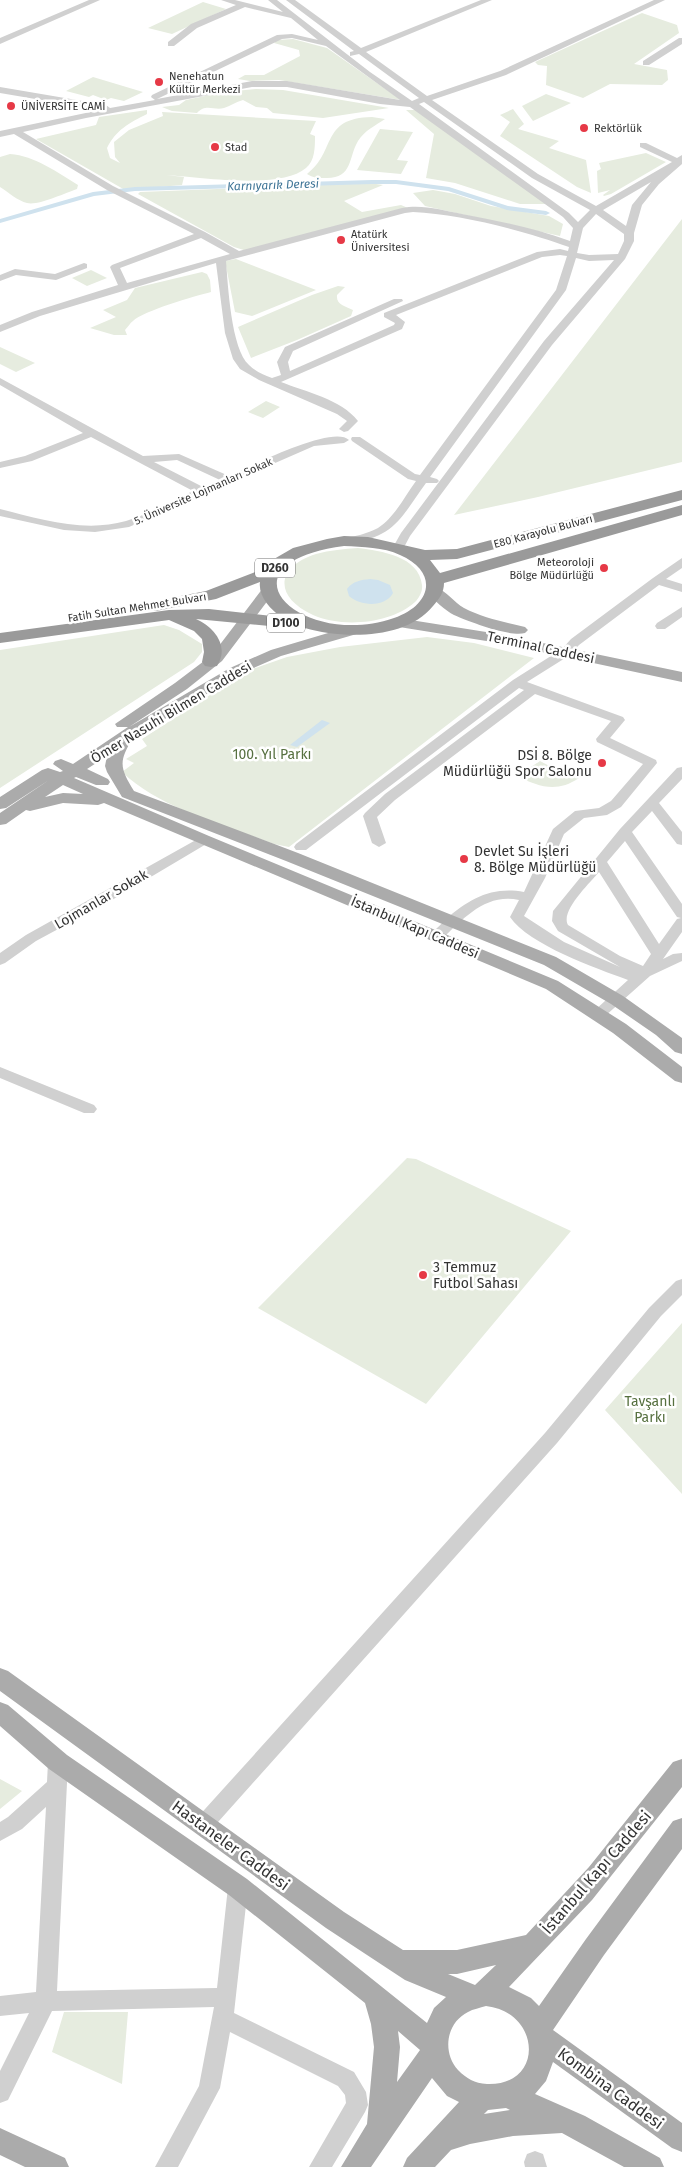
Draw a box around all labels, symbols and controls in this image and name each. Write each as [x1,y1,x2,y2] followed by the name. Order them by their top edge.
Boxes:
[169,70,241,96] place label: Nenehatun Kültür Merkezi
[153,76,165,88] marker: Nenehatun Kültür Merkezi
[21,99,106,113] place label: ÜNİVERSİTE CAMİ
[5,100,17,112] marker: ÜNİVERSİTE CAMİ
[578,122,590,134] marker: Rektörlük
[594,122,642,135] place label: Rektörlük
[209,141,221,153] marker: Stad
[225,141,247,154] place label: Stad
[227,176,320,194] water label: Karnıyarık Deresi
[351,228,410,254] place label: Atatürk Üniversitesi
[335,234,347,246] marker: Atatürk Üniversitesi
[132,454,275,528] street label: 5. Üniversite Lojmanları Sokak
[492,512,594,551] street label: E80 Karayolu Bulvarı
[509,556,594,582] place label: Meteoroloji Bölge Müdürlüğü
[255,558,295,578] road number: D260
[598,562,610,574] marker: Meteoroloji Bölge Müdürlüğü
[67,590,207,625] street label: Fatih Sultan Mehmet Bulvarı
[267,614,305,632] road number: D100
[486,628,596,667] street label: Terminal Caddesi
[87,657,255,767] street label: Ömer Nasuhi Bilmen Caddesi
[232,746,312,763] park label: 100. Yıl Parkı
[443,746,592,780] place label: DSİ 8. Bölge Müdürlüğü Spor Salonu
[596,757,608,769] marker: DSİ 8. Bölge Müdürlüğü Spor Salonu
[474,842,596,876] place label: Devlet Su İşleri 8. Bölge Müdürlüğü
[458,853,470,865] marker: Devlet Su İşleri 8. Bölge Müdürlüğü
[52,865,152,933] street label: Lojmanlar Sokak
[348,892,482,962] street label: İstanbul Kapı Caddesi
[433,1259,518,1292] place label: 3 Temmuz Futbol Sahası
[417,1269,429,1281] marker: 3 Temmuz Futbol Sahası
[624,1393,676,1426] park label: Tavşanlı Parkı
[168,1796,293,1894] street label: Hastaneler Caddesi
[537,1806,655,1938] street label: İstanbul Kapı Caddesi
[554,2044,667,2133] street label: Kombina Caddesi

